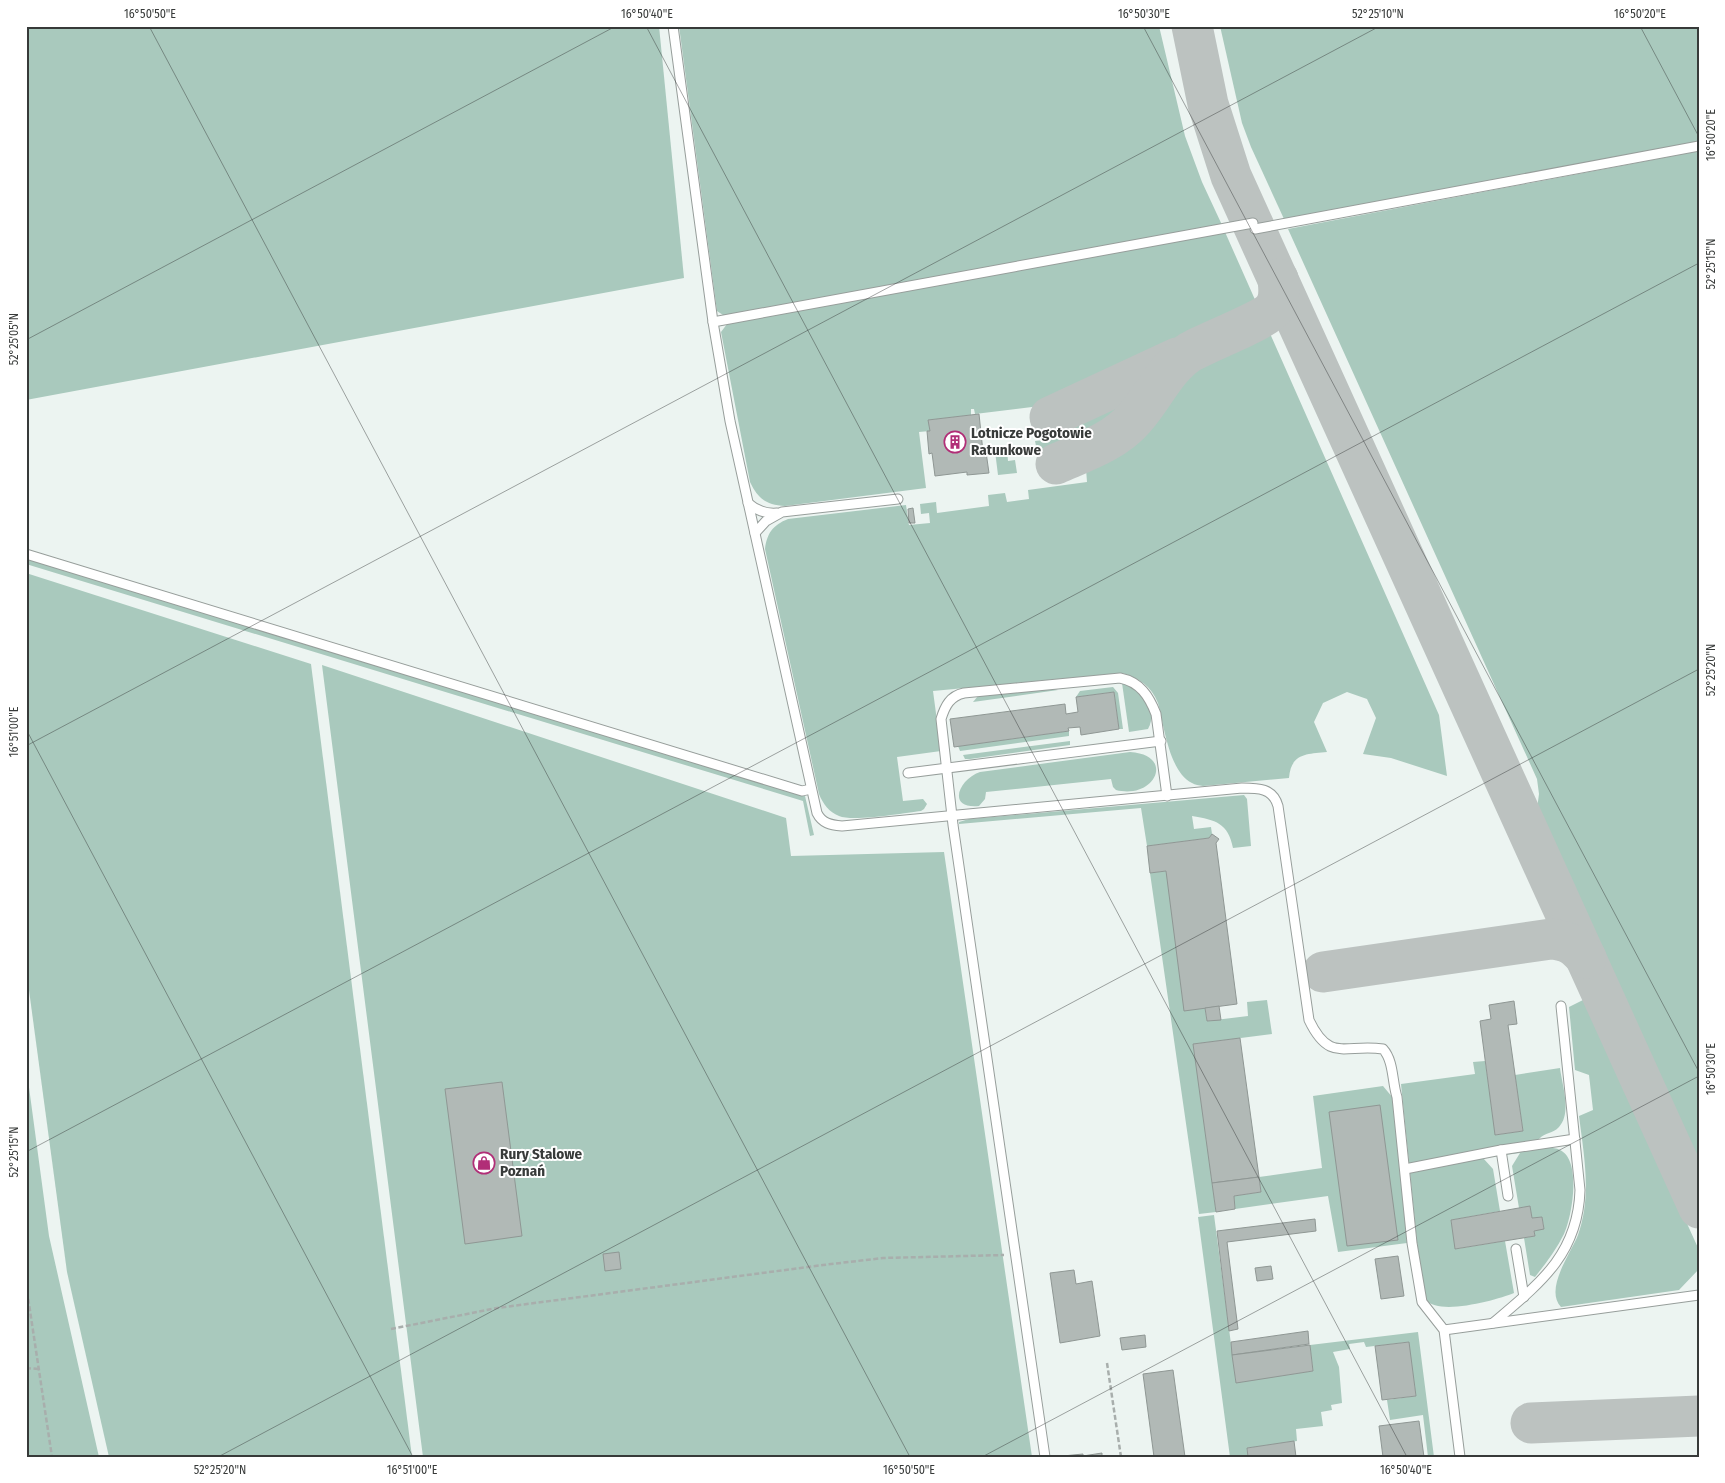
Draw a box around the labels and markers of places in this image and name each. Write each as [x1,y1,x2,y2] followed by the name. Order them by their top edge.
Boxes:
[971,424,1092,459] place label: Lotnicze Pogotowie Ratunkowe
[943,430,967,454] building icon: Lotnicze Pogotowie Ratunkowe
[500,1145,583,1180] place label: Rury Stalowe Poznań
[472,1151,496,1175] shop icon: Rury Stalowe Poznań

